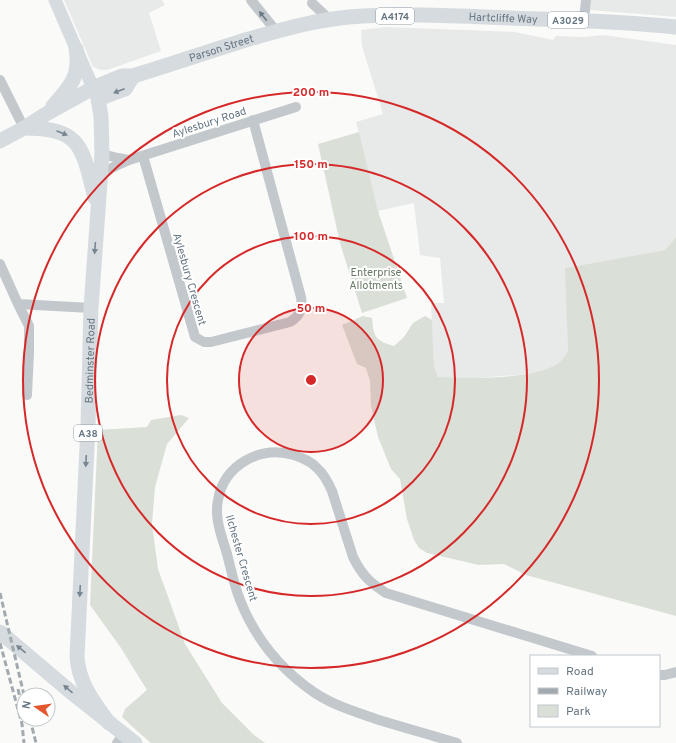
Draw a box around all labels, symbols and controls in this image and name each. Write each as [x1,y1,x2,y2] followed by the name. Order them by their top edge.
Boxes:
[376,8,414,24] road number: A4174
[259,10,268,21] one-way arrow
[468,10,538,27] street label: Hartcliffe Way
[548,12,588,28] road number: A3029
[187,32,255,66] street label: Parson Street
[293,85,329,101] text: 200 m
[112,89,124,95] one-way arrow
[170,104,248,142] street label: Aylesbury Road
[56,131,68,137] one-way arrow
[294,157,328,173] text: 150 m
[294,229,328,245] text: 100 m
[169,231,209,327] street label: Aylesbury Crescent
[92,242,99,254] one-way arrow
[349,266,403,293] park label: Enterprise Allotments
[297,301,325,317] text: 50 m
[83,318,99,404] street label: Bedminster Road
[304,373,318,387] centre of rings
[74,425,102,441] road number: A38
[83,455,90,467] one-way arrow
[222,513,260,603] street label: Ilchester Crescent
[77,585,83,598] one-way arrow
[15,644,26,653] one-way arrow
[530,655,660,727] legend
[566,664,594,680] text: Road
[566,684,607,700] text: Railway
[63,685,74,694] one-way arrow
[16,687,56,727] north arrow
[20,700,35,710] text: N
[566,704,591,720] text: Park

